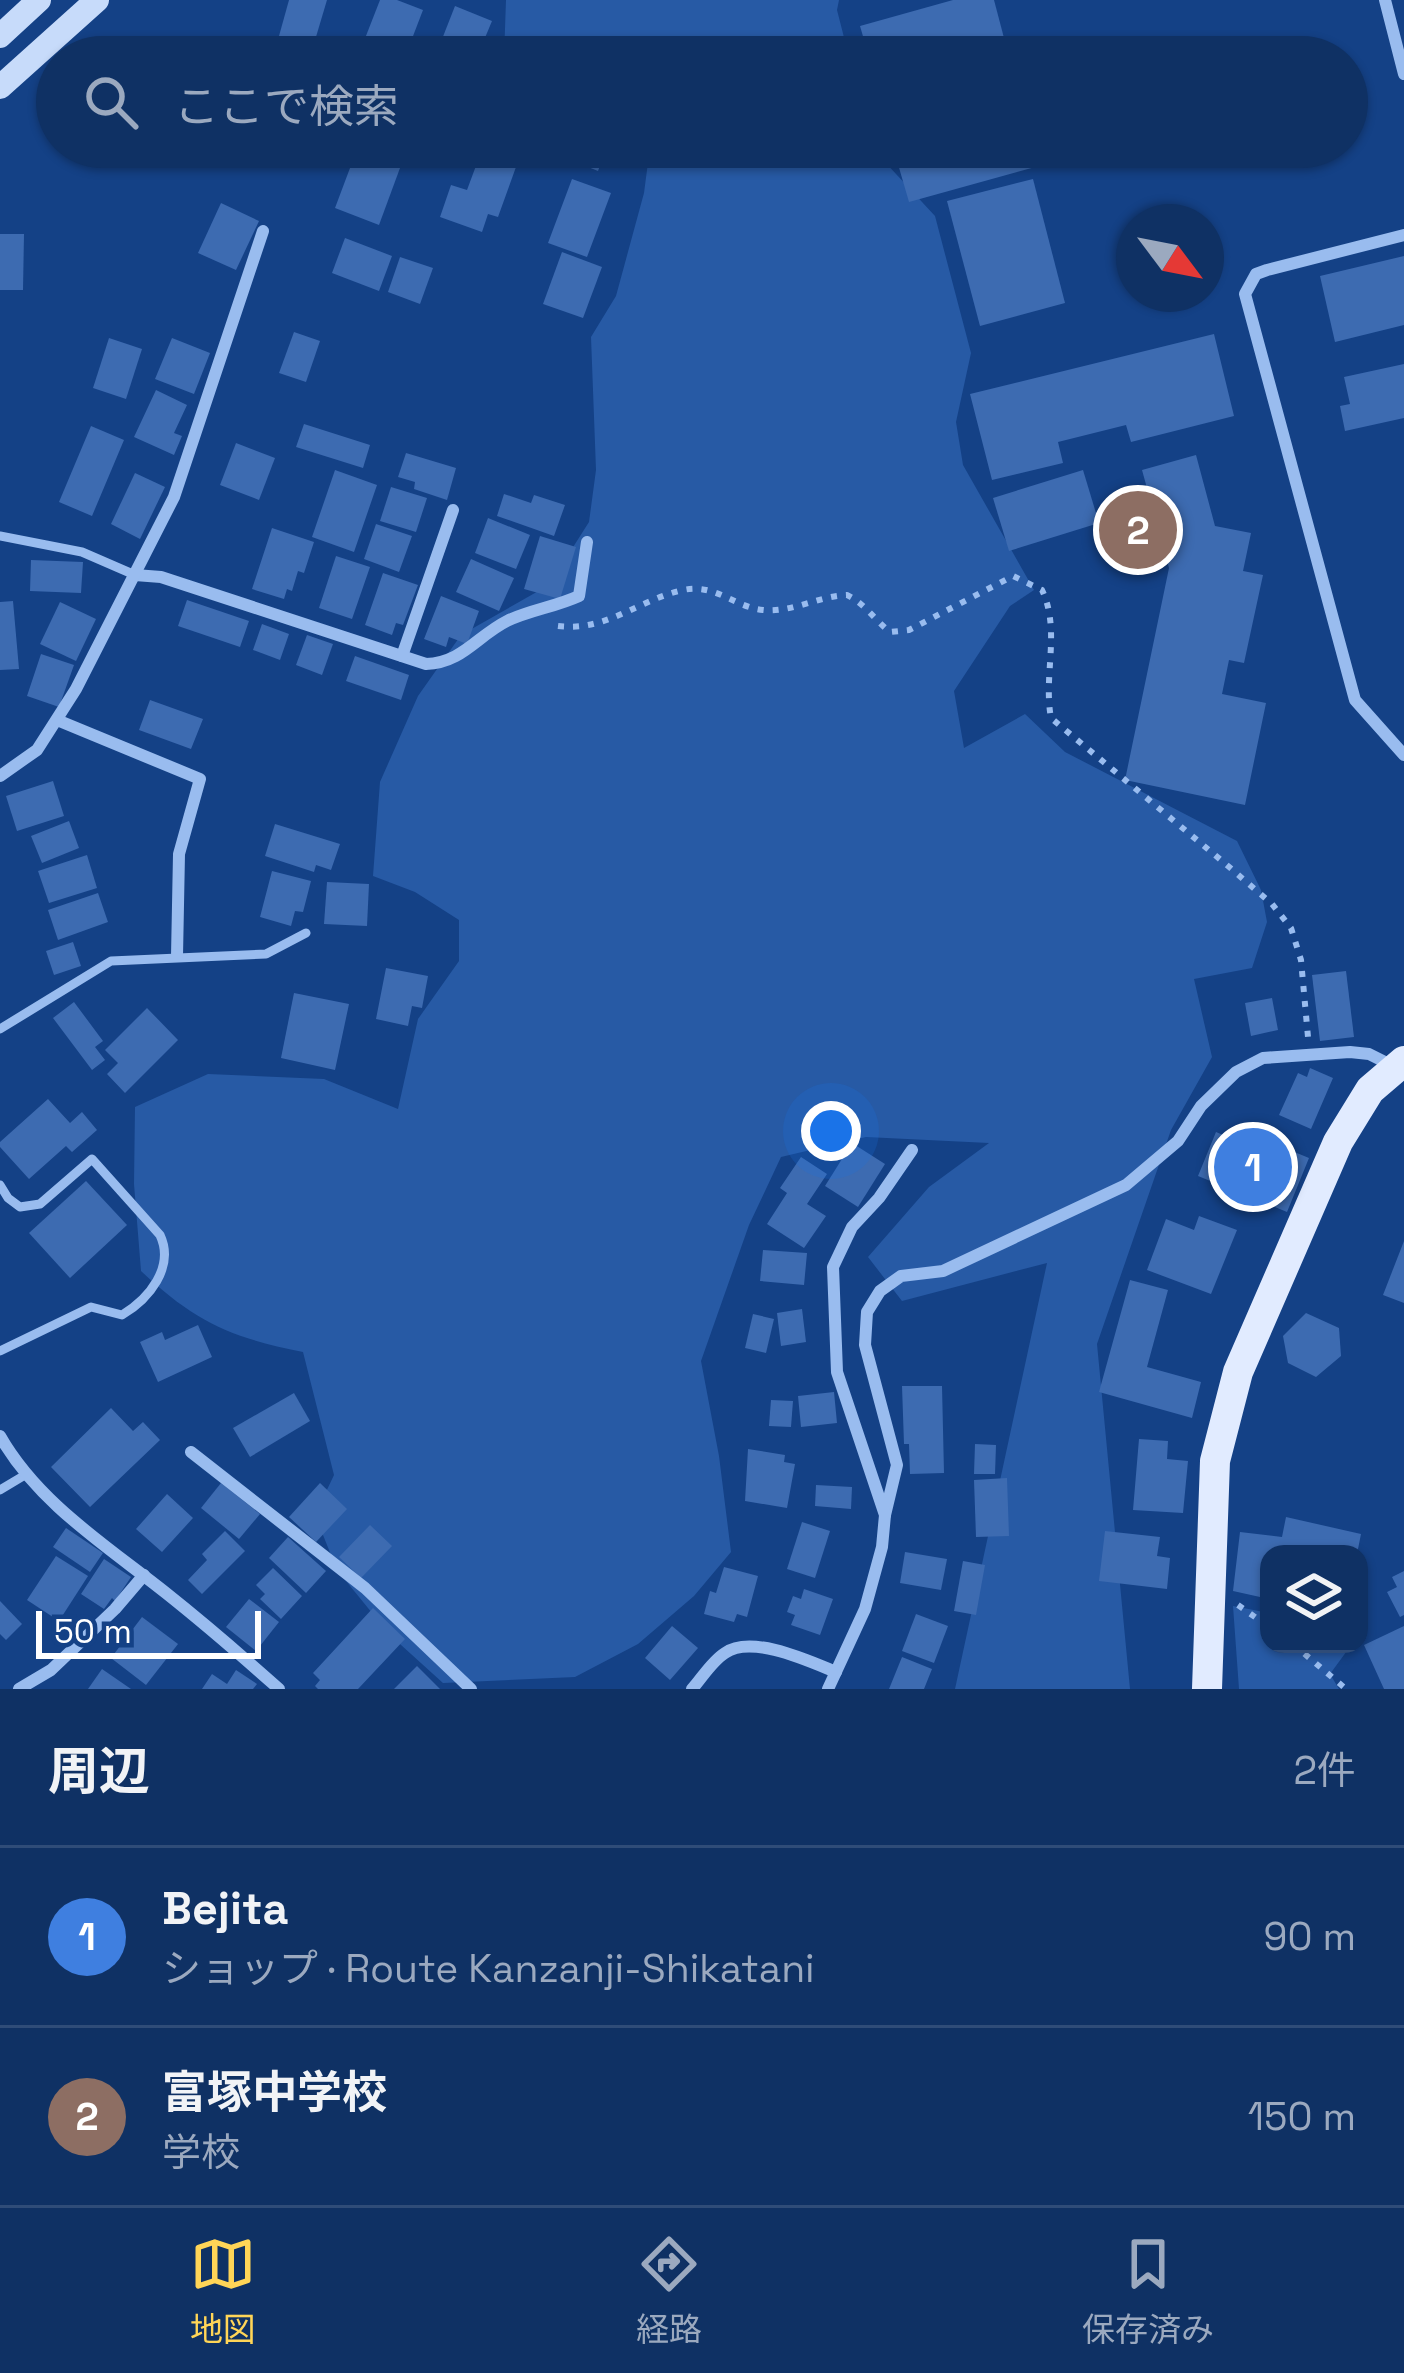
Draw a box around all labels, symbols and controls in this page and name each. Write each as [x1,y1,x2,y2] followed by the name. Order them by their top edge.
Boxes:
[36,36,1368,168] search box
[78,69,144,135] icon: search
[174,78,399,135] text: ここで検索
[1116,204,1224,312] north arrow
[1099,485,1177,575] pin: 2
[801,1101,861,1161] your location
[1214,1122,1292,1212] pin: 1
[1260,1545,1368,1653] map controls
[1260,1545,1368,1653] button: layers
[36,1605,261,1658] scale bar
[54,1611,132,1653] text: 50 m
[48,1739,150,1804] text: 周辺
[1293,1746,1356,1795] text: 2件
[162,1880,288,1937] text: Bejita
[78,1912,96,1961] text: 1
[1264,1912,1356,1961] text: 90 m
[162,1944,815,1993] text: ショップ · Route Kanzanji-Shikatani
[162,2064,387,2121] text: 富塚中学校
[75,2092,99,2141] text: 2
[1248,2092,1356,2141] text: 150 m
[162,2128,240,2177] text: 学校
[190,2231,256,2351] tab: 地図
[636,2231,702,2351] tab: 経路
[1082,2231,1214,2351] tab: 保存済み

